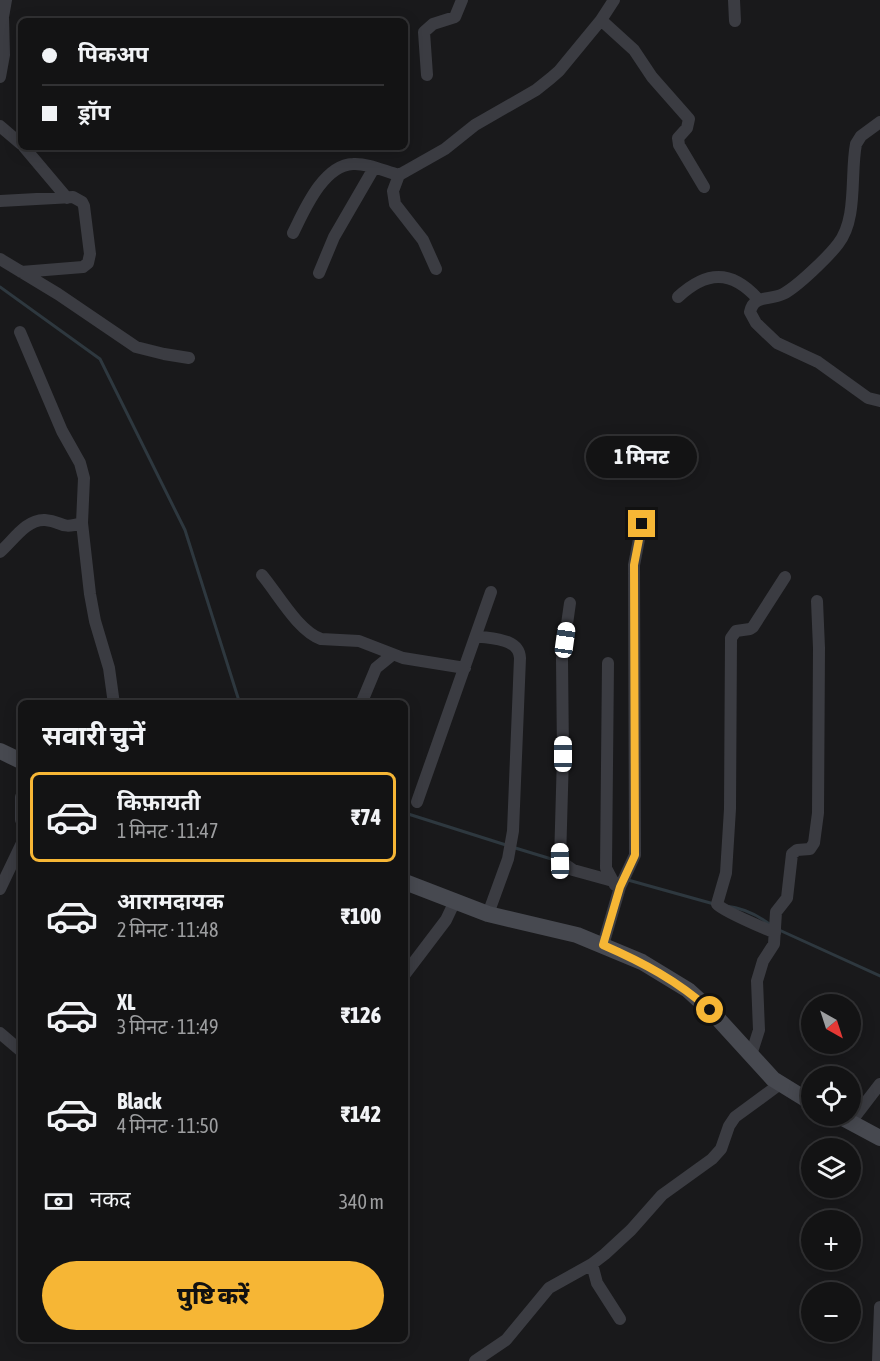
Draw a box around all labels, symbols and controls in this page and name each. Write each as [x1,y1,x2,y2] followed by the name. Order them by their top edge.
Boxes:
[78,41,149,67] text: पिकअप
[78,99,111,125] text: ड्रॉप
[586,437,698,479] callout: 1 मिनट
[614,445,669,468] text: 1 मिनट
[628,510,655,537] route end
[554,621,576,659] car
[42,720,145,751] text: सवारी चुनें
[554,736,572,772] car
[117,789,201,815] text: किफ़ायती
[45,790,99,844] icon: car
[351,804,381,830] text: ₹74
[117,819,218,842] text: 1 मिनट · 11:47
[551,843,569,879] car
[117,888,224,914] text: आरामदायक
[45,889,99,943] icon: car
[341,903,381,929] text: ₹100
[117,918,218,941] text: 2 मिनट · 11:48
[45,988,99,1042] icon: car
[117,989,135,1015] text: XL
[801,994,861,1054] north arrow
[801,994,861,1342] map controls
[696,996,723,1023] route start
[341,1002,381,1028] text: ₹126
[117,1015,218,1038] text: 3 मिनट · 11:49
[801,1066,861,1126] button: locate
[45,1087,99,1141] icon: car
[117,1088,161,1114] text: Black
[341,1101,381,1127] text: ₹142
[117,1114,218,1137] text: 4 मिनट · 11:50
[801,1138,861,1198] button: layers
[42,1185,75,1218] icon: cash
[90,1186,131,1212] text: नकद
[339,1190,384,1213] text: 340 m
[801,1210,861,1270] button: +
[42,1261,384,1330] button: पुष्टि करें
[801,1282,861,1342] button: −

